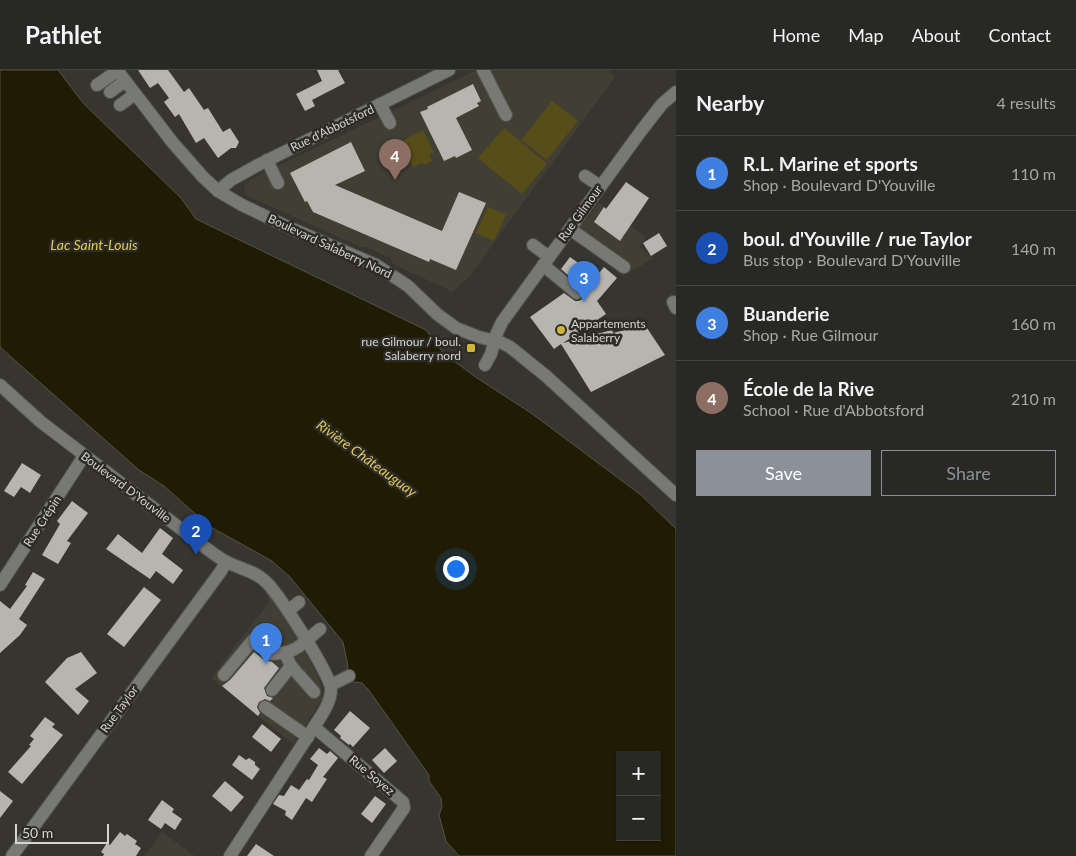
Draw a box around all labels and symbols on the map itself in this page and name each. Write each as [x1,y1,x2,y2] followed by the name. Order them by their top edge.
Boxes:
[288,101,376,155] street label: Rue d'Abbotsford
[379,139,411,180] pin: 4
[555,182,606,244] street label: Rue Gilmour
[266,211,394,281] street label: Boulevard Salaberry Nord
[50,236,138,253] water label: Lac Saint-Louis
[568,261,600,302] pin: 3
[571,316,646,345] place label: Appartements Salaberry
[555,324,567,336] marker: Appartements Salaberry
[361,334,461,363] place label: rue Gilmour / boul. Salaberry nord
[465,342,477,354] marker: rue Gilmour / boul. Salaberry nord
[314,416,421,500] water label: Rivière Châteauguay
[78,448,174,526] street label: Boulevard D'Youville
[20,493,64,549] street label: Rue Crépin
[180,514,212,555] pin: 2
[443,556,469,582] your location
[250,623,282,664] pin: 1
[97,682,142,736] street label: Rue Taylor
[346,752,398,799] street label: Rue Soyez
[15,821,109,844] scale bar

